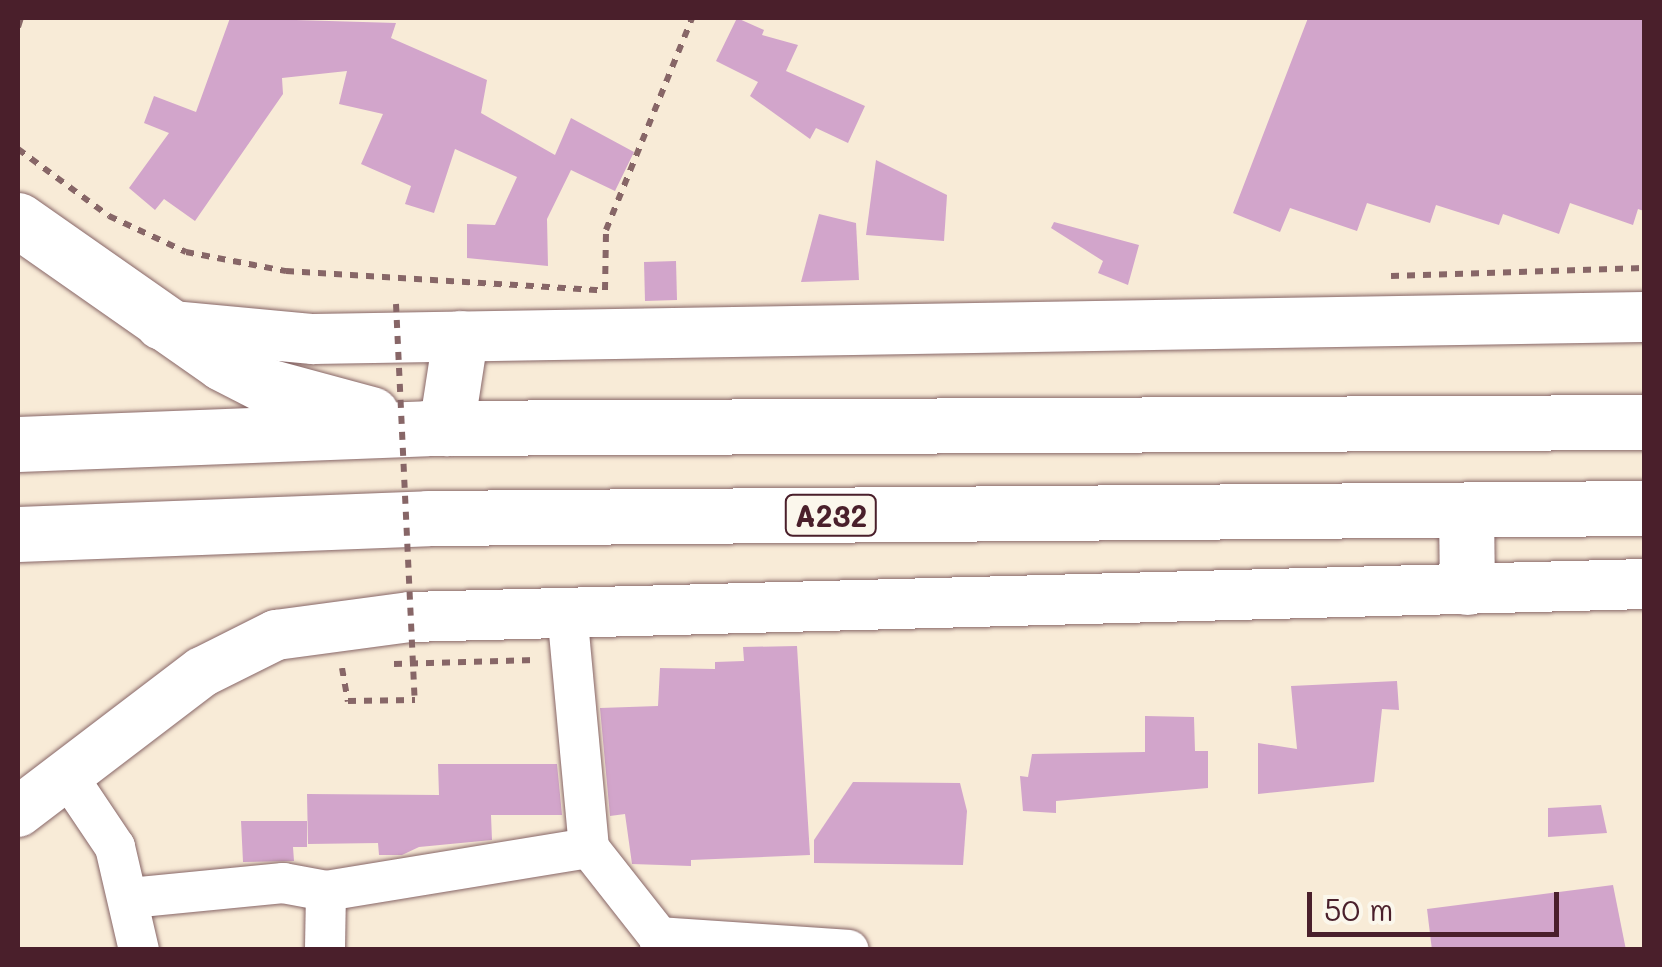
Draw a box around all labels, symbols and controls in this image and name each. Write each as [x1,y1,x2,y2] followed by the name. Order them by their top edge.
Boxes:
[784,490,878,540] road number: A232
[1312,872,1564,934] scale bar
[1324,889,1394,929] text: 50 m

